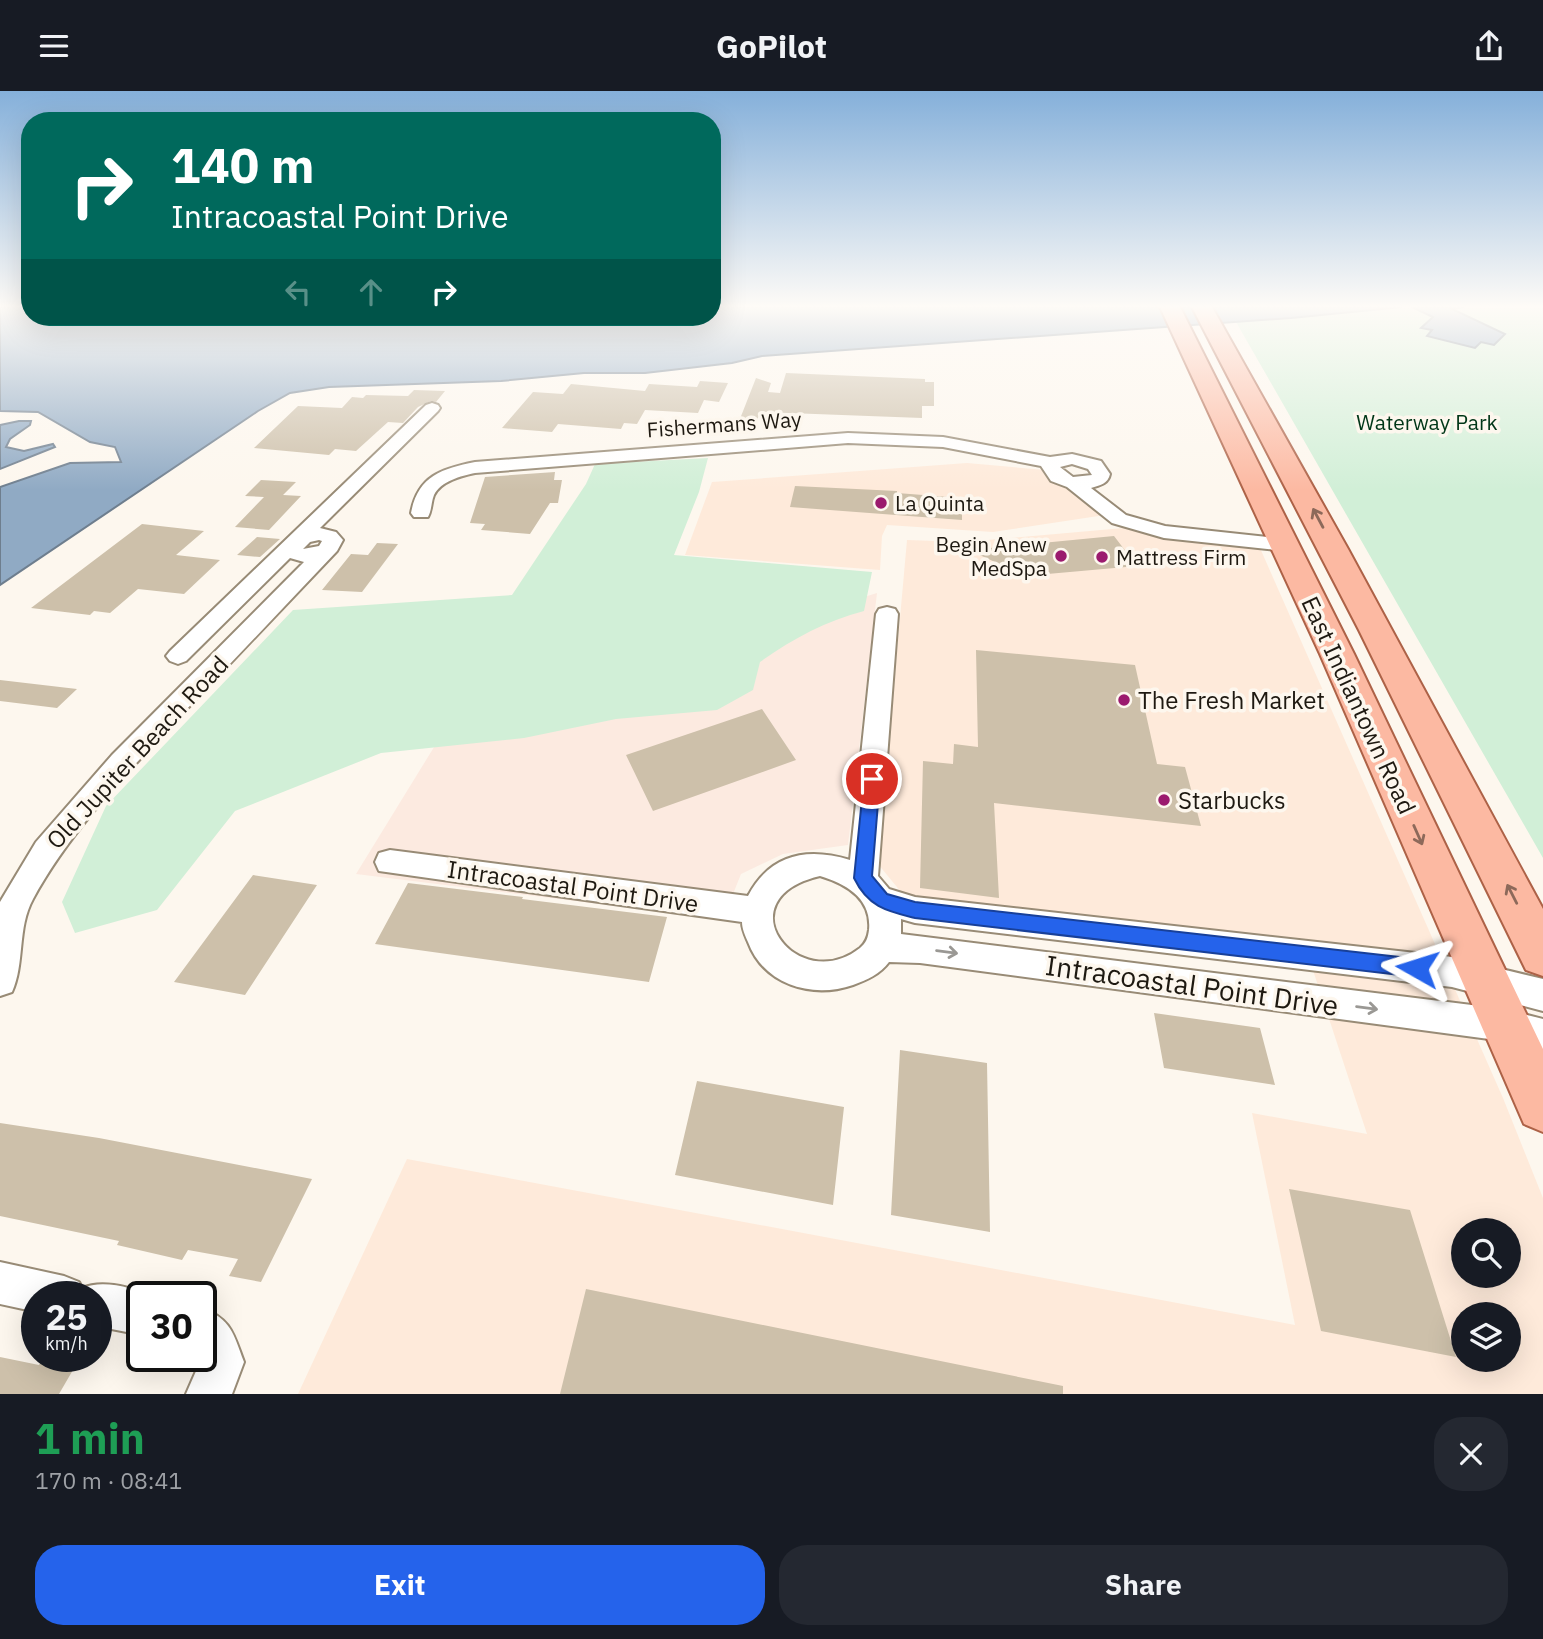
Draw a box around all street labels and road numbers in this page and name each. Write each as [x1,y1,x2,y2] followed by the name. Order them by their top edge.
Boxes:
[646,405,803,443] street label: Fishermans Way
[1295,591,1423,819] street label: East Indiantown Road
[39,649,235,855] street label: Old Jupiter Beach Road
[445,853,701,919] street label: Intracoastal Point Drive
[1043,946,1341,1024] street label: Intracoastal Point Drive

